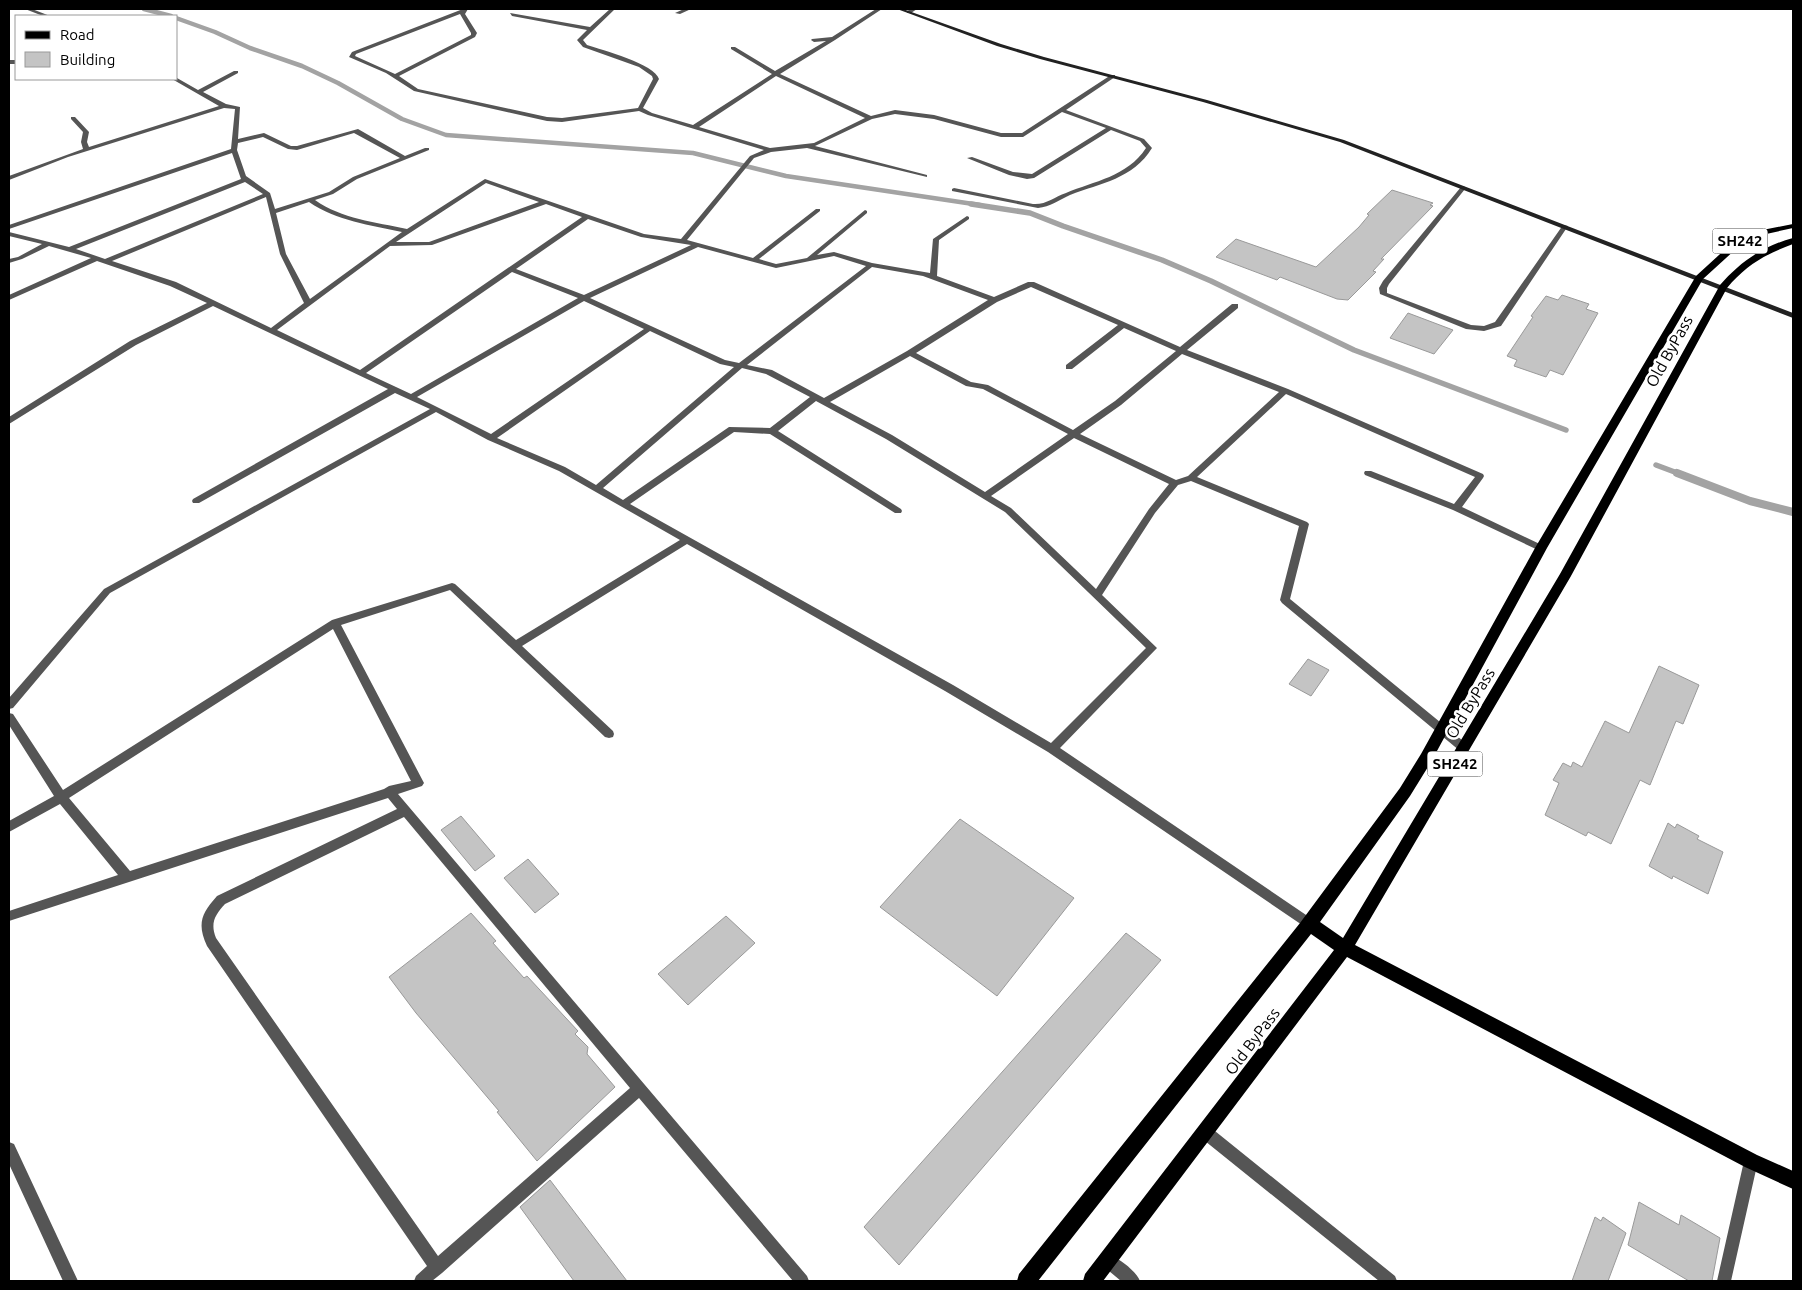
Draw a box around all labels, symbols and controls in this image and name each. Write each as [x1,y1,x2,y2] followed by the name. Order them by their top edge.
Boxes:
[15,15,178,80] legend
[60,26,95,43] text: Road
[60,51,115,68] text: Building
[1712,228,1768,254] road number: SH242
[1642,312,1696,390] street label: Old ByPass
[1442,664,1498,742] street label: Old ByPass
[1428,752,1482,776] road number: SH242
[1221,1004,1283,1078] street label: Old ByPass

